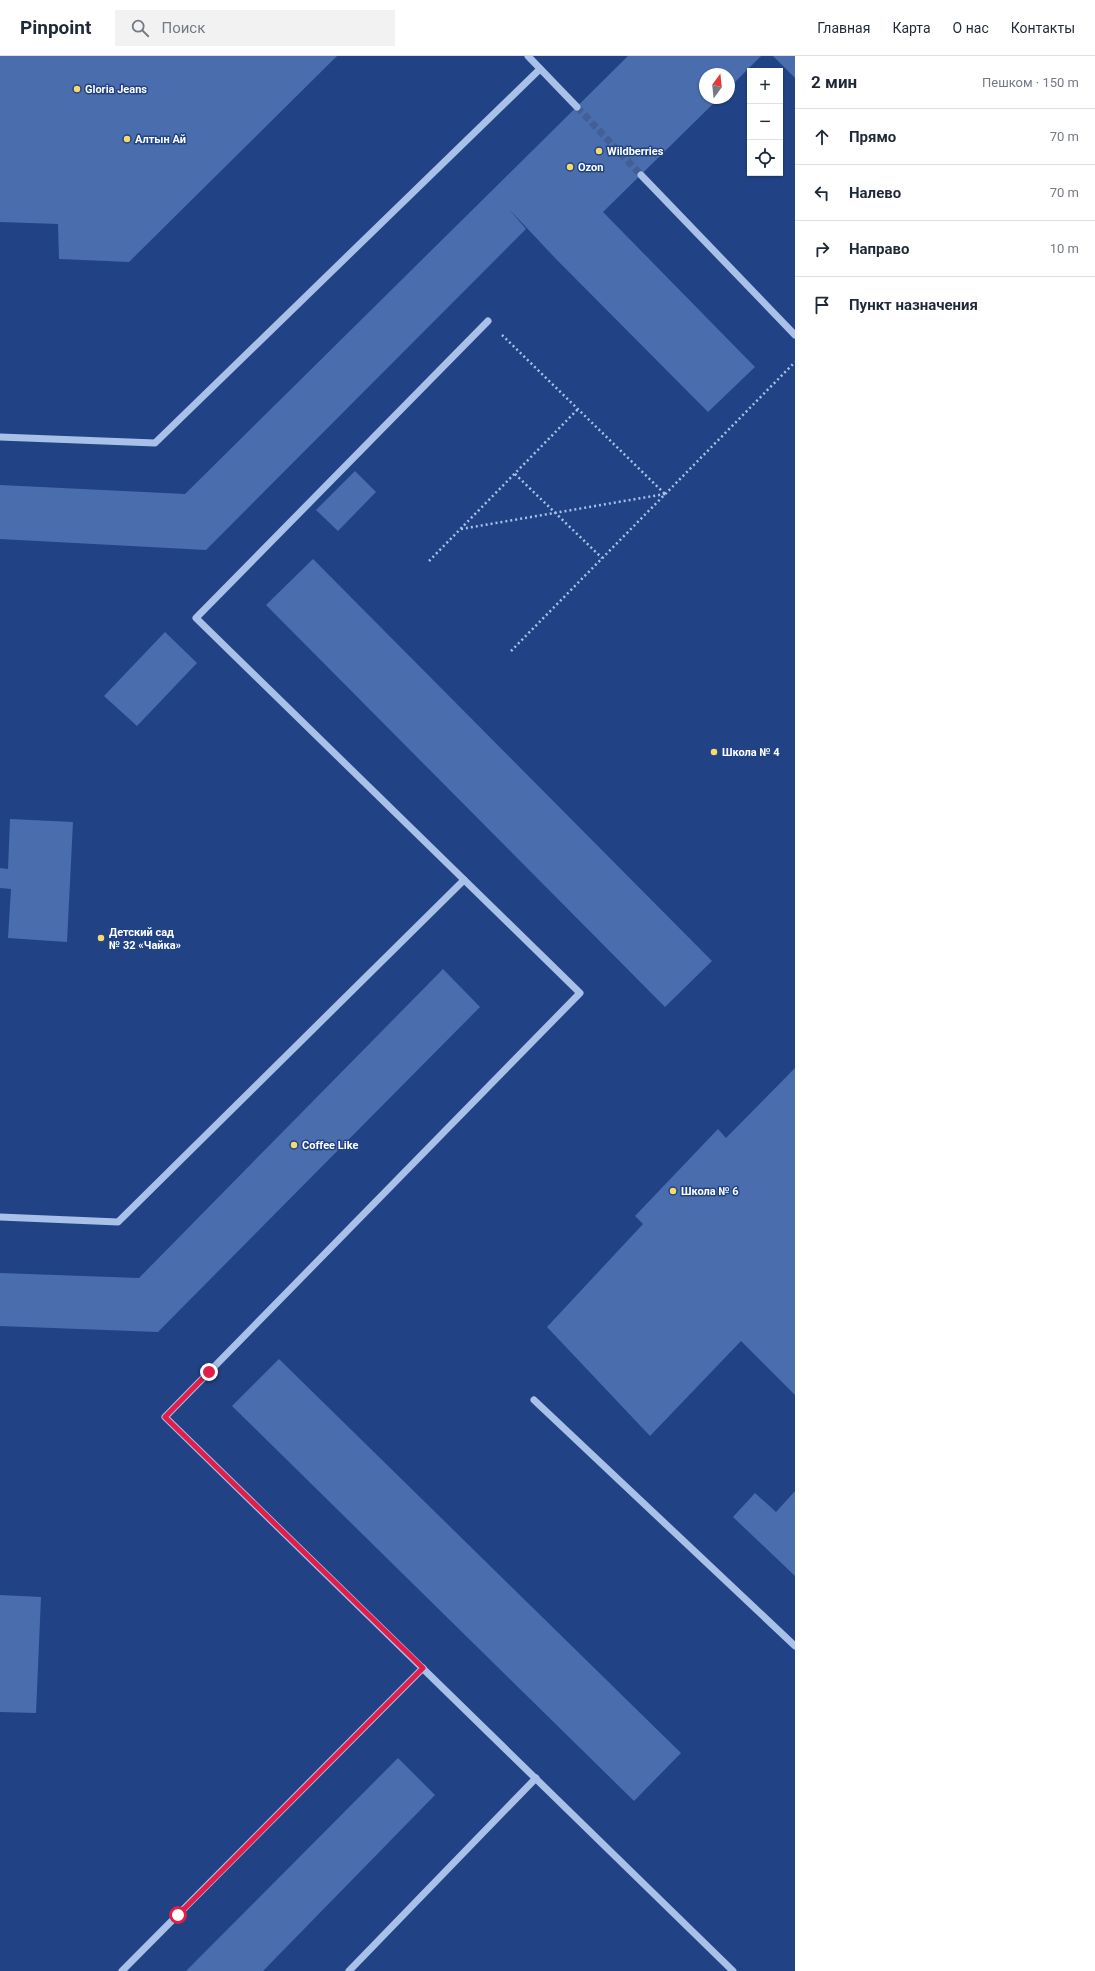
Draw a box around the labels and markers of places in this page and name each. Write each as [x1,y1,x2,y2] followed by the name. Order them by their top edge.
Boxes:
[85,83,147,96] place label: Gloria Jeans
[72,84,82,94] marker: Gloria Jeans
[135,133,186,146] place label: Алтын Ай
[122,134,132,144] marker: Алтын Ай
[607,145,664,158] place label: Wildberries
[594,146,604,156] marker: Wildberries
[578,161,603,174] place label: Ozon
[565,162,575,172] marker: Ozon
[722,746,780,759] place label: Школа № 4
[709,747,719,757] marker: Школа № 4
[109,926,182,952] place label: Детский сад № 32 «Чайка»
[96,933,106,943] marker: Детский сад № 32 «Чайка»
[302,1139,358,1152] place label: Coffee Like
[289,1140,299,1150] marker: Coffee Like
[681,1185,739,1198] place label: Школа № 6
[668,1186,678,1196] marker: Школа № 6

